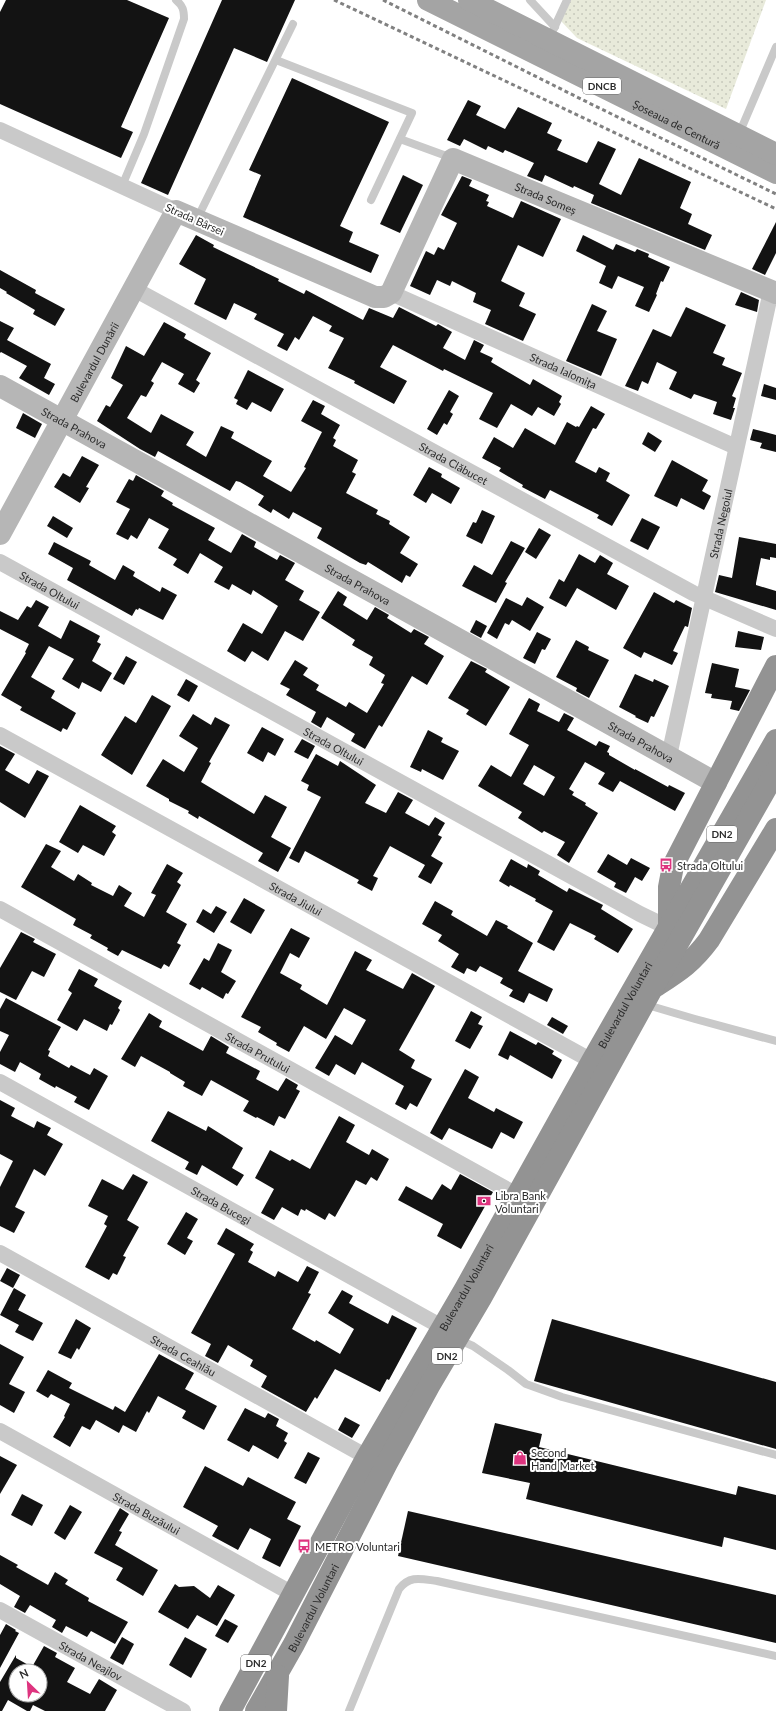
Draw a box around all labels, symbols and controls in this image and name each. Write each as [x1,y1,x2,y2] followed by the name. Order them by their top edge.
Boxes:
[583,78,621,94] road number: DNCB
[631,97,723,151] street label: Șoseaua de Centură
[513,179,579,216] street label: Strada Someș
[164,200,227,238] street label: Strada Bârsei
[67,319,121,404] street label: Bulevardul Dunării
[528,349,599,391] street label: Strada Ialomița
[39,404,109,450] street label: Strada Prahova
[417,439,490,487] street label: Strada Clăbucet
[706,488,734,560] street label: Strada Negoiul
[323,561,393,607] street label: Strada Prahova
[18,568,82,611] street label: Strada Oltului
[606,718,676,765] street label: Strada Prahova
[302,724,366,767] street label: Strada Oltului
[707,826,737,842] road number: DN2
[658,857,674,873] bus stop icon: Strada Oltului
[677,859,744,872] place label: Strada Oltului
[268,878,325,918] street label: Strada Jiului
[594,959,654,1050] street label: Bulevardul Voluntari
[224,1029,293,1075] street label: Strada Prutului
[189,1183,254,1227] street label: Strada Bucegi
[495,1189,546,1215] place label: Libra Bank Voluntari
[476,1193,492,1209] bank icon: Libra Bank Voluntari
[436,1241,495,1333] street label: Bulevardul Voluntari
[149,1332,218,1378] street label: Strada Ceahlău
[432,1348,462,1364] road number: DN2
[531,1446,594,1472] place label: Second Hand Market
[512,1450,528,1466] shop icon: Second Hand Market
[111,1489,183,1537] street label: Strada Buzăului
[296,1538,312,1554] bus stop icon: METRO Voluntari
[315,1540,400,1553] place label: METRO Voluntari
[285,1561,341,1654] street label: Bulevardul Voluntari
[57,1638,125,1683] street label: Strada Neajlov
[241,1655,271,1671] road number: DN2
[8,1663,48,1703] north arrow
[17,1666,30,1681] text: N

